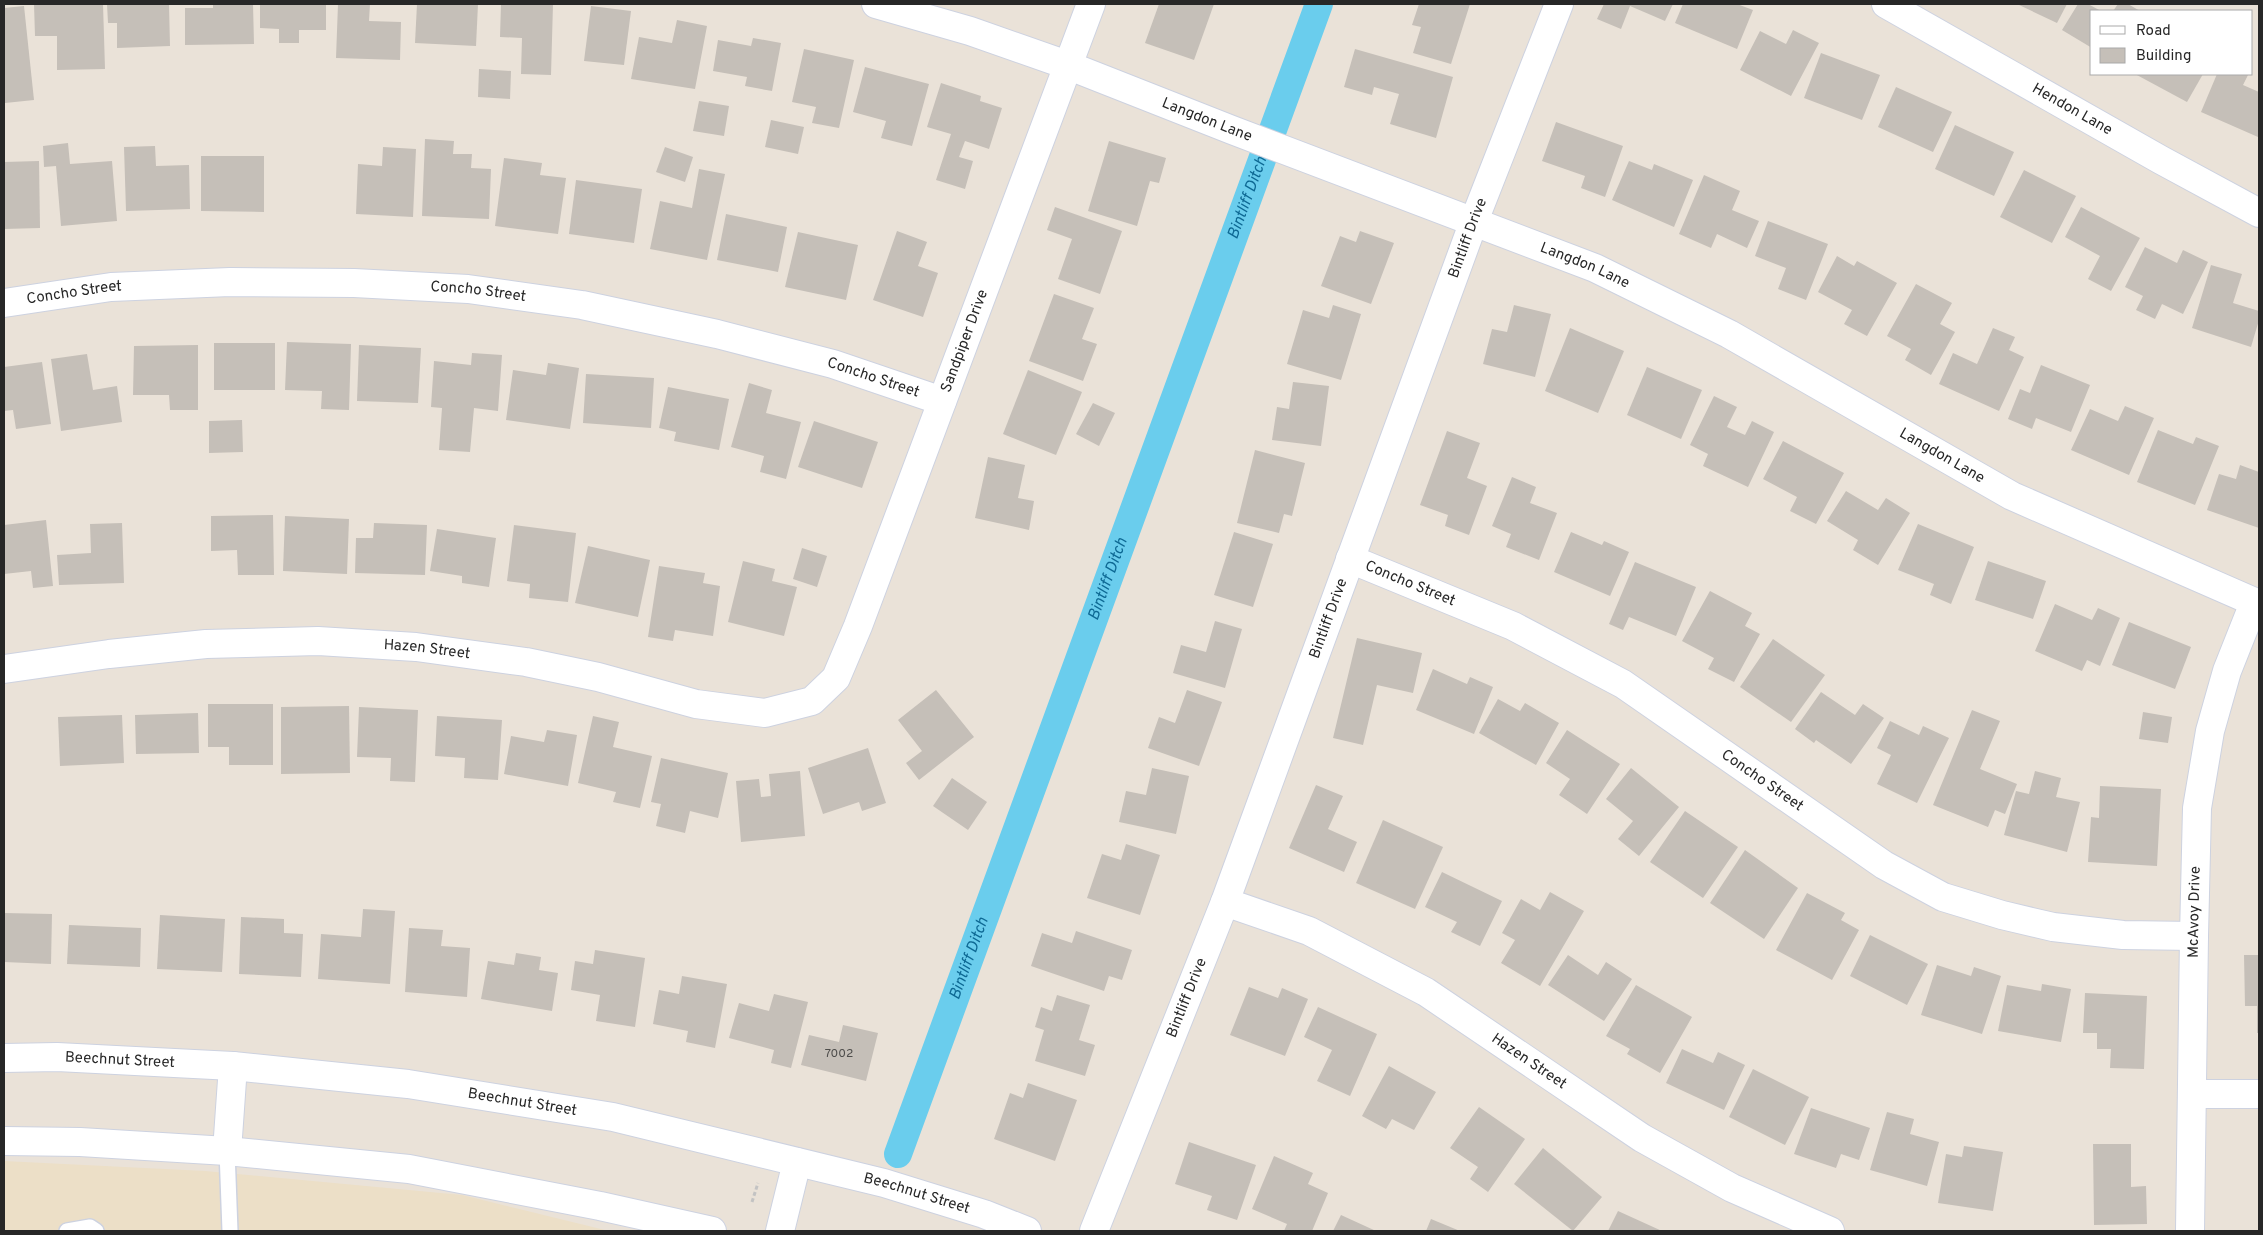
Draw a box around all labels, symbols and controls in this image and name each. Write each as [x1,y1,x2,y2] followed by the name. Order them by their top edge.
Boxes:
[2090,10,2253,75] legend
[2136,22,2171,41] text: Road
[2136,47,2191,66] text: Building
[2029,79,2116,140] street label: Hendon Lane
[1159,94,1255,146] street label: Langdon Lane
[1224,154,1272,242] water label: Bintliff Ditch
[1444,195,1492,281] street label: Bintliff Drive
[1537,239,1633,293] street label: Langdon Lane
[25,277,122,309] street label: Concho Street
[430,278,527,307] street label: Concho Street
[937,287,993,395] street label: Sandpiper Drive
[825,353,922,402] street label: Concho Street
[1896,424,1988,488] street label: Langdon Lane
[1084,535,1133,623] water label: Bintliff Ditch
[1362,557,1458,611] street label: Concho Street
[1305,576,1352,661] street label: Bintliff Drive
[383,636,471,664] street label: Hazen Street
[1717,745,1807,816] street label: Concho Street
[2184,866,2205,958] street label: McAvoy Drive
[945,914,994,1003] water label: Bintliff Ditch
[1162,955,1211,1040] street label: Bintliff Drive
[1488,1029,1570,1094] street label: Hazen Street
[825,1046,853,1062] house number: 7002
[64,1048,175,1073] street label: Beechnut Street
[466,1084,578,1121] street label: Beechnut Street
[861,1169,972,1219] street label: Beechnut Street

